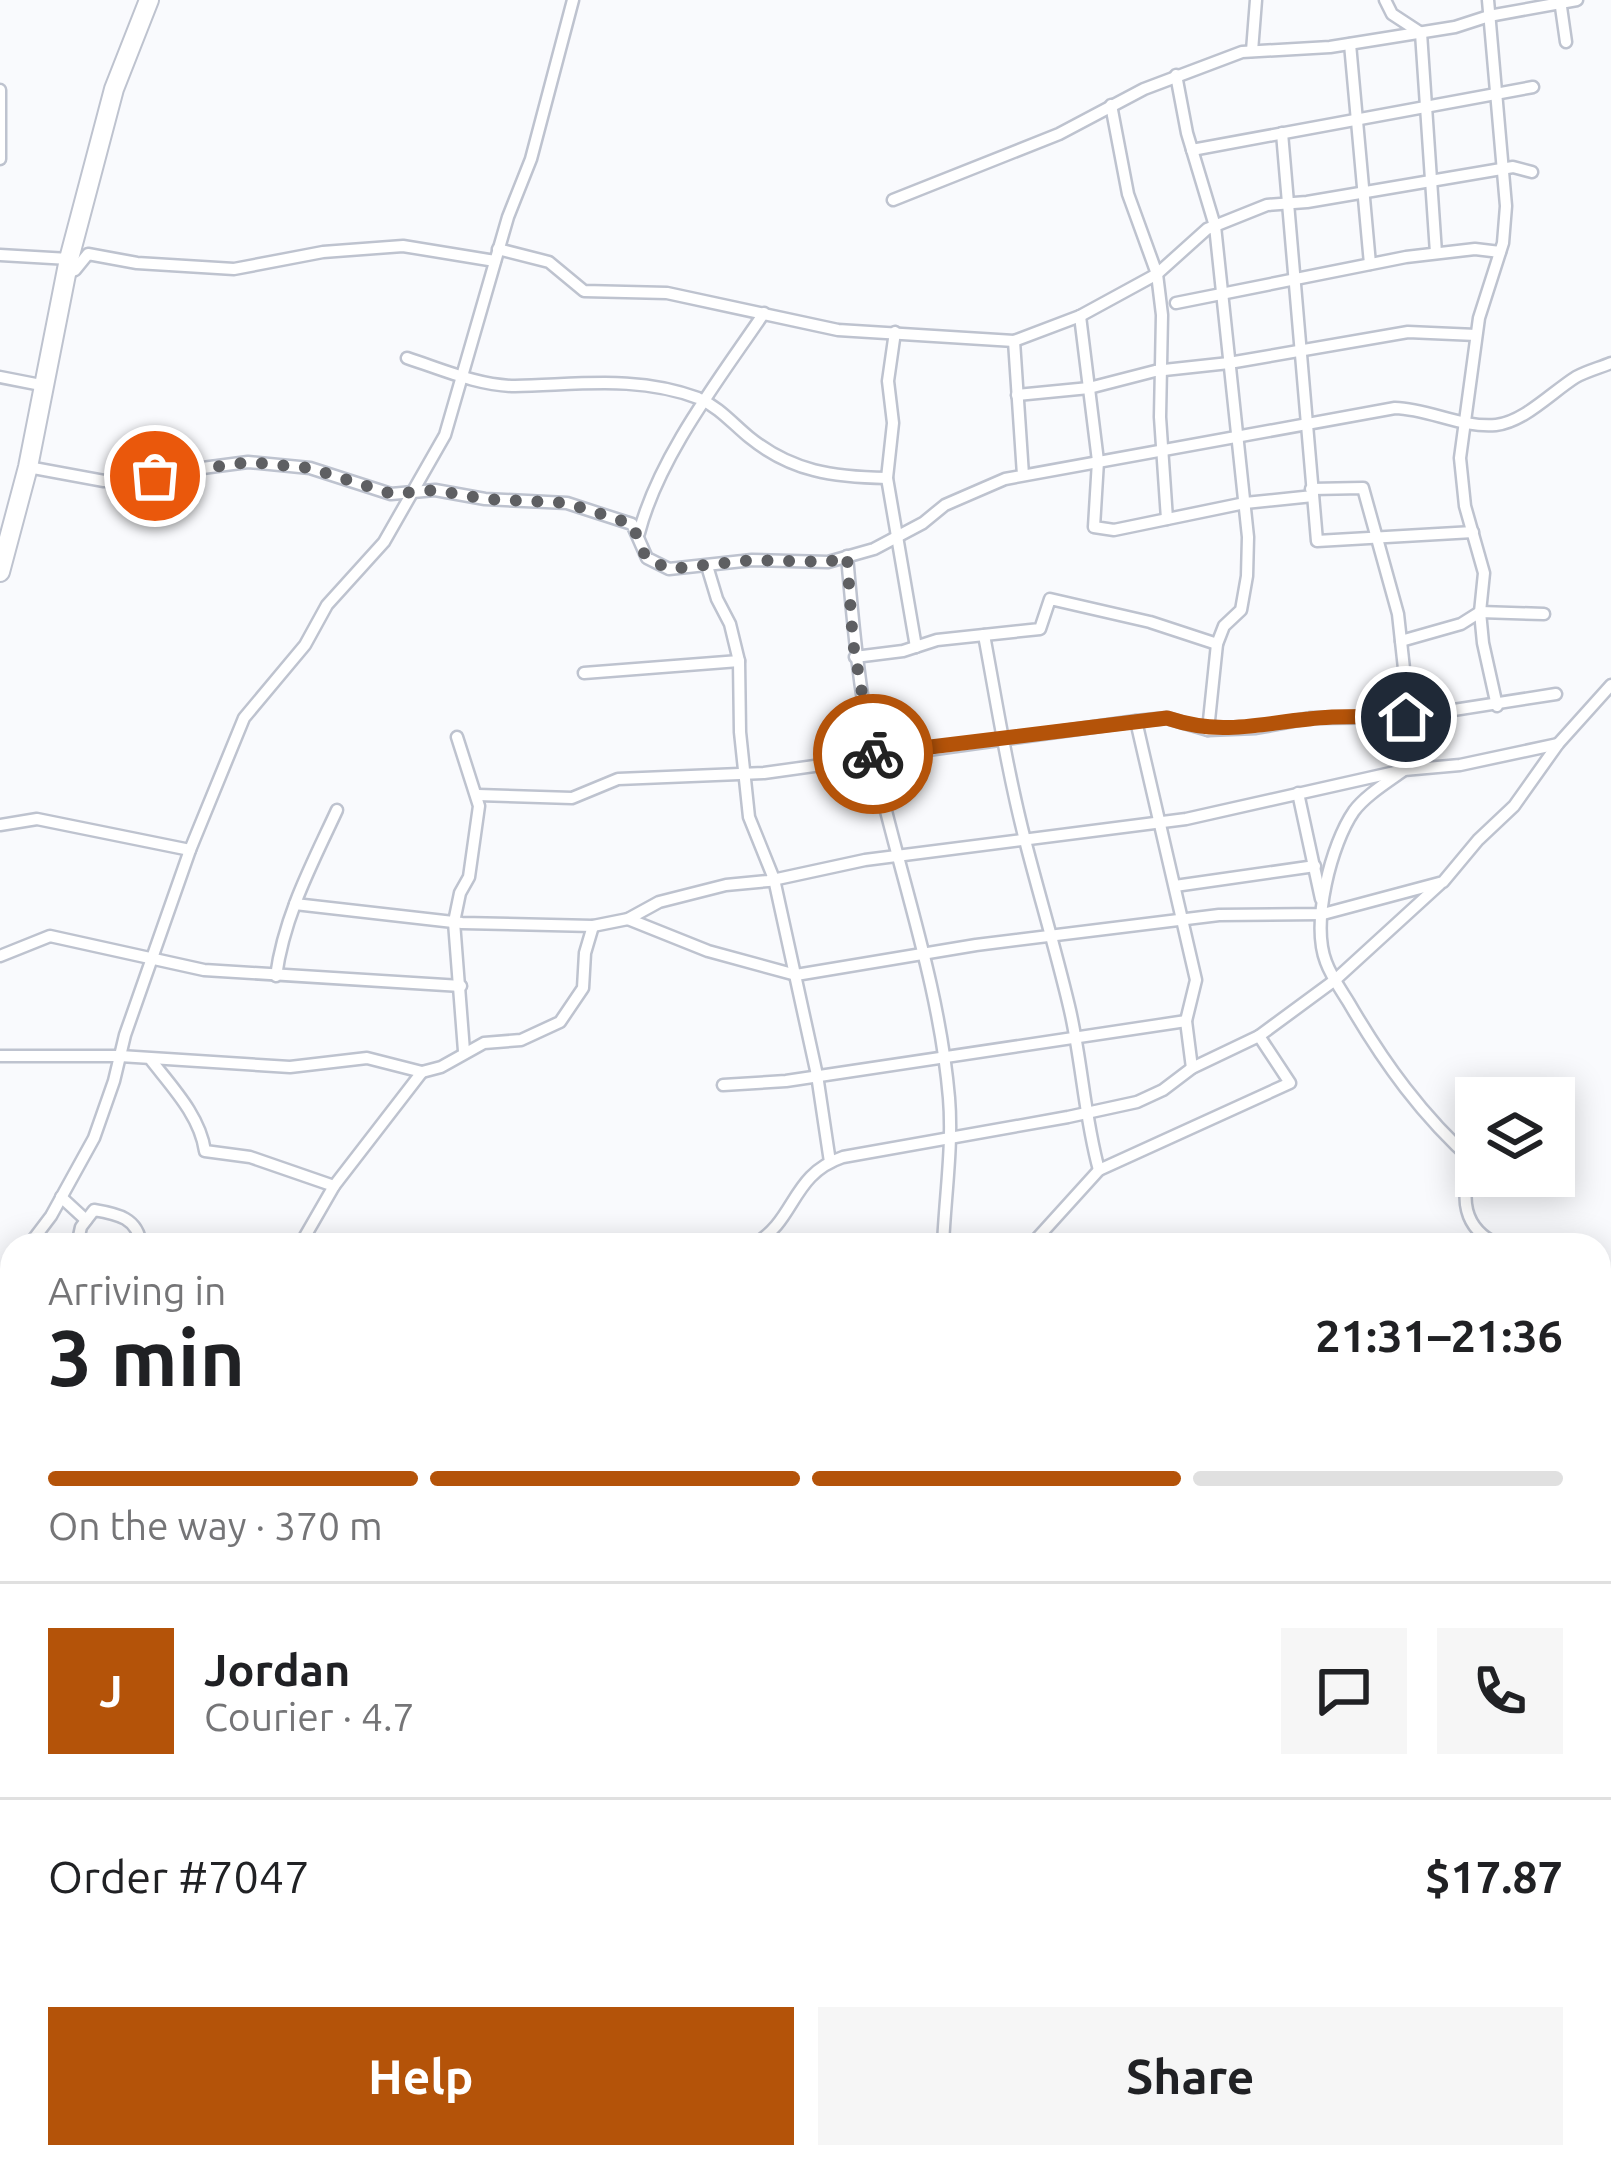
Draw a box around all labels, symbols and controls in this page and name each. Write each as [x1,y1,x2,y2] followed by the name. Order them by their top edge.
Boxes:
[104,425,206,527] pin
[122,443,188,509] icon: bag
[1355,666,1457,768] pin
[1373,684,1439,750] icon: home
[813,694,933,814] courier
[840,721,906,787] icon: bike
[1455,1077,1575,1197] map controls
[1455,1077,1575,1197] button: layers
[48,1269,226,1312] text: Arriving in
[1315,1310,1563,1361] text: 21:31–21:36
[48,1313,245,1401] text: 3 min
[48,1504,383,1547] text: On the way · 370 m
[1281,1628,1407,1754] button: chat
[1437,1628,1563,1754] button: phone
[204,1644,350,1695] text: Jordan
[99,1665,123,1716] text: J
[204,1695,415,1738] text: Courier · 4.7
[48,1851,310,1902] text: Order #7047
[1425,1851,1563,1902] text: $17.87
[48,2007,794,2145] button: Help
[818,2007,1563,2145] button: Share

